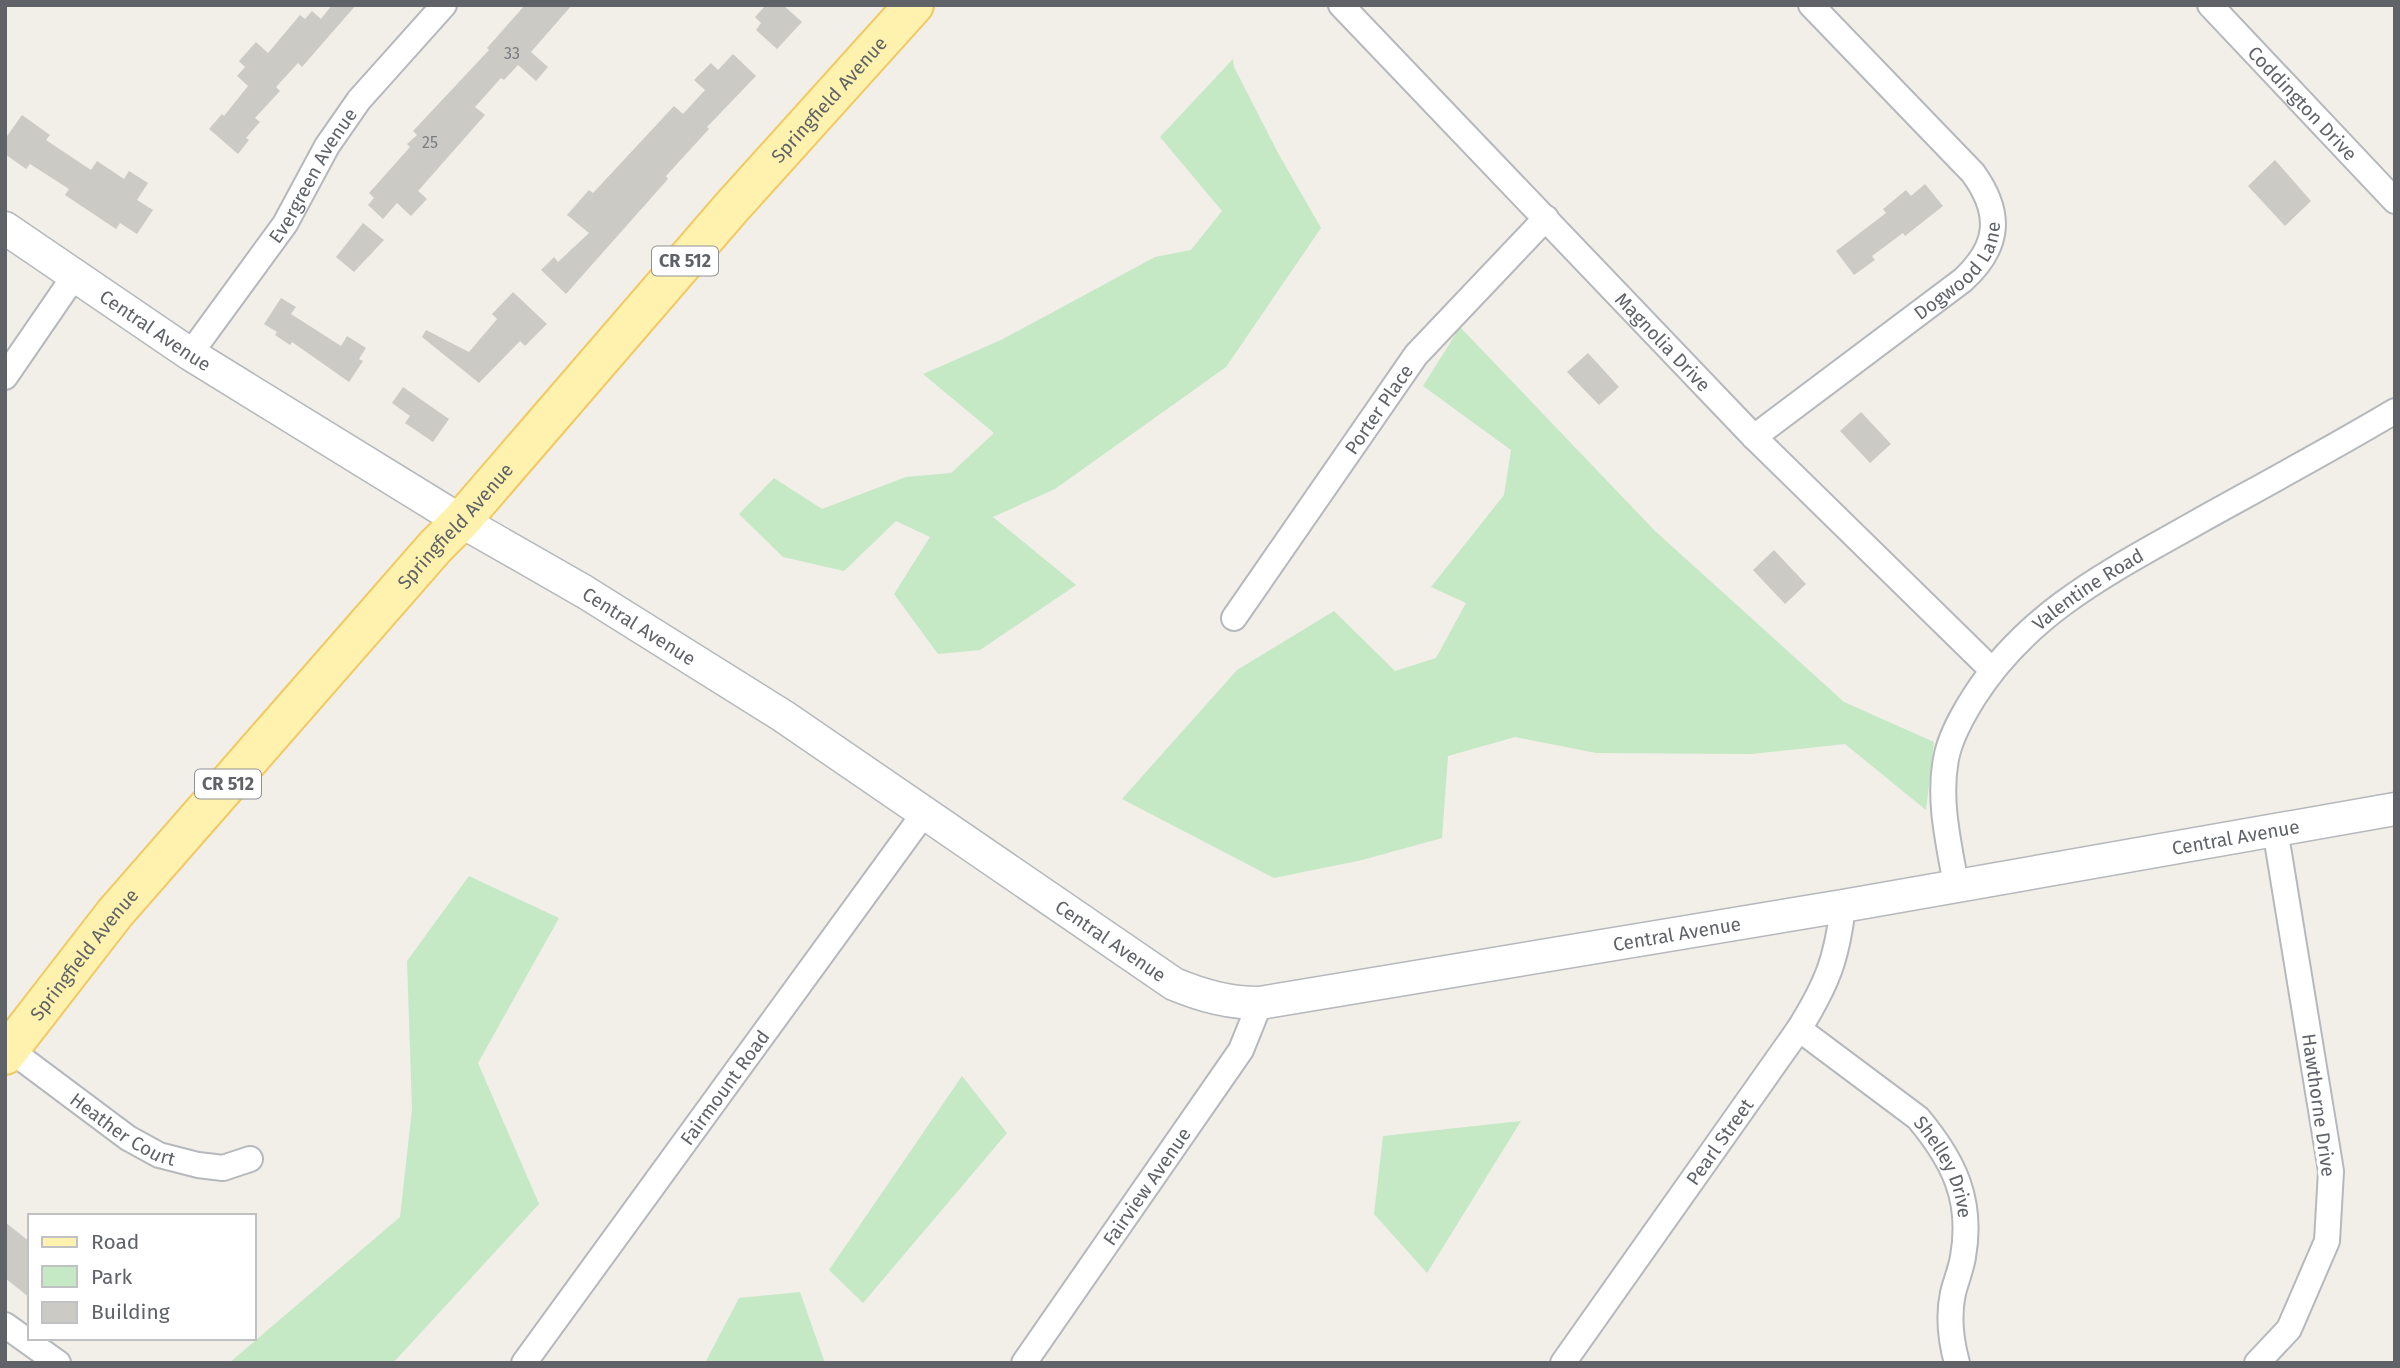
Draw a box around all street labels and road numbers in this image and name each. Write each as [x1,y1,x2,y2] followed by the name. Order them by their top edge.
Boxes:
[767,32,892,168] street label: Springfield Avenue
[2243,41,2362,166] street label: Coddington Drive
[264,104,362,248] street label: Evergreen Avenue
[1909,221,2005,325] street label: Dogwood Lane
[652,246,718,276] road number: CR 512
[95,285,215,376] street label: Central Avenue
[1610,288,1715,396] street label: Magnolia Drive
[1340,360,1418,459] street label: Porter Place
[393,458,518,594] street label: Springfield Avenue
[2028,544,2148,635] street label: Valentine Road
[578,582,700,670] street label: Central Avenue
[195,770,261,798] road number: CR 512
[2170,815,2301,860] street label: Central Avenue
[25,884,143,1025] street label: Springfield Avenue
[1051,895,1170,987] street label: Central Avenue
[1611,912,1743,956] street label: Central Avenue
[676,1026,775,1150] street label: Fairmount Road
[2297,1032,2340,1178] street label: Hawthorne Drive
[66,1088,178,1171] street label: Heather Court
[1681,1094,1758,1190] street label: Pearl Street
[1909,1111,1976,1219] street label: Shelley Drive
[1098,1123,1196,1250] street label: Fairview Avenue

